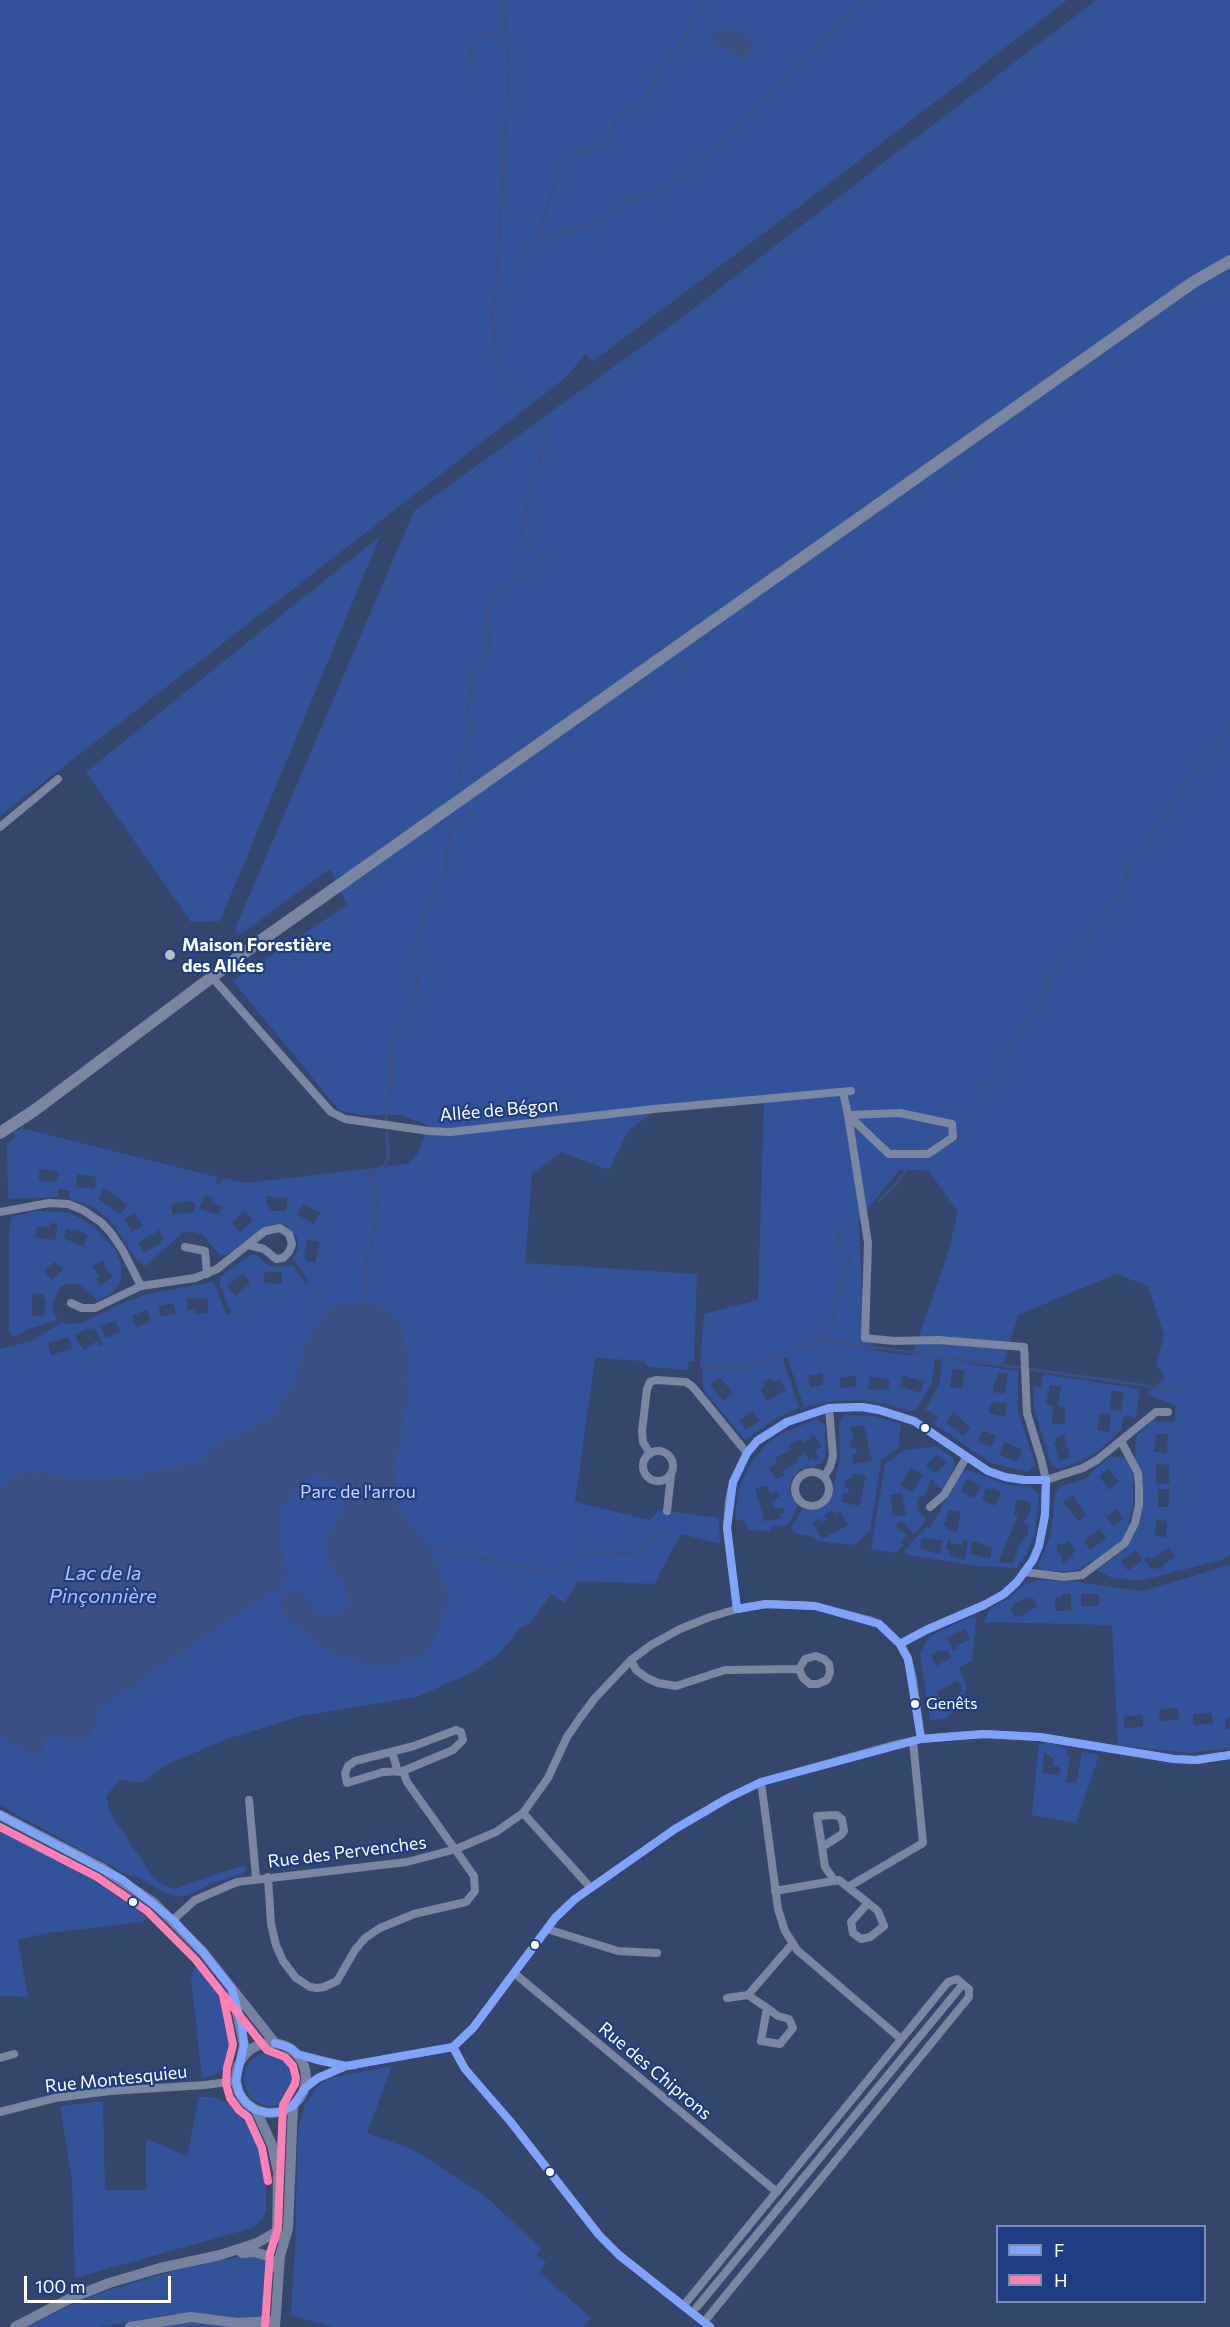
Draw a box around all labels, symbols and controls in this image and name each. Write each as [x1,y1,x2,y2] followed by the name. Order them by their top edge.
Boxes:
[182,934,331,976] place label: Maison Forestière des Allées
[163,948,177,962] marker: Maison Forestière des Allées
[439,1094,559,1126] street label: Allée de Bégon
[919,1422,931,1434] unlabelled marker
[300,1481,416,1503] park label: Parc de l'arrou
[49,1561,157,1608] water label: Lac de la Pinçonnière
[926,1694,977,1714] place label: Genêts
[909,1698,921,1710] marker: Genêts
[266,1832,428,1872] street label: Rue des Pervenches
[127,1896,139,1908] unlabelled marker
[529,1939,541,1951] unlabelled marker
[594,2018,716,2124] street label: Rue des Chiprons
[44,2061,188,2097] street label: Rue Montesquieu
[544,2166,556,2178] unlabelled marker
[996,2225,1206,2303] legend
[1054,2239,1064,2261] text: F
[27,2264,174,2302] scale bar
[1054,2269,1068,2291] text: H
[35,2275,85,2297] text: 100 m

